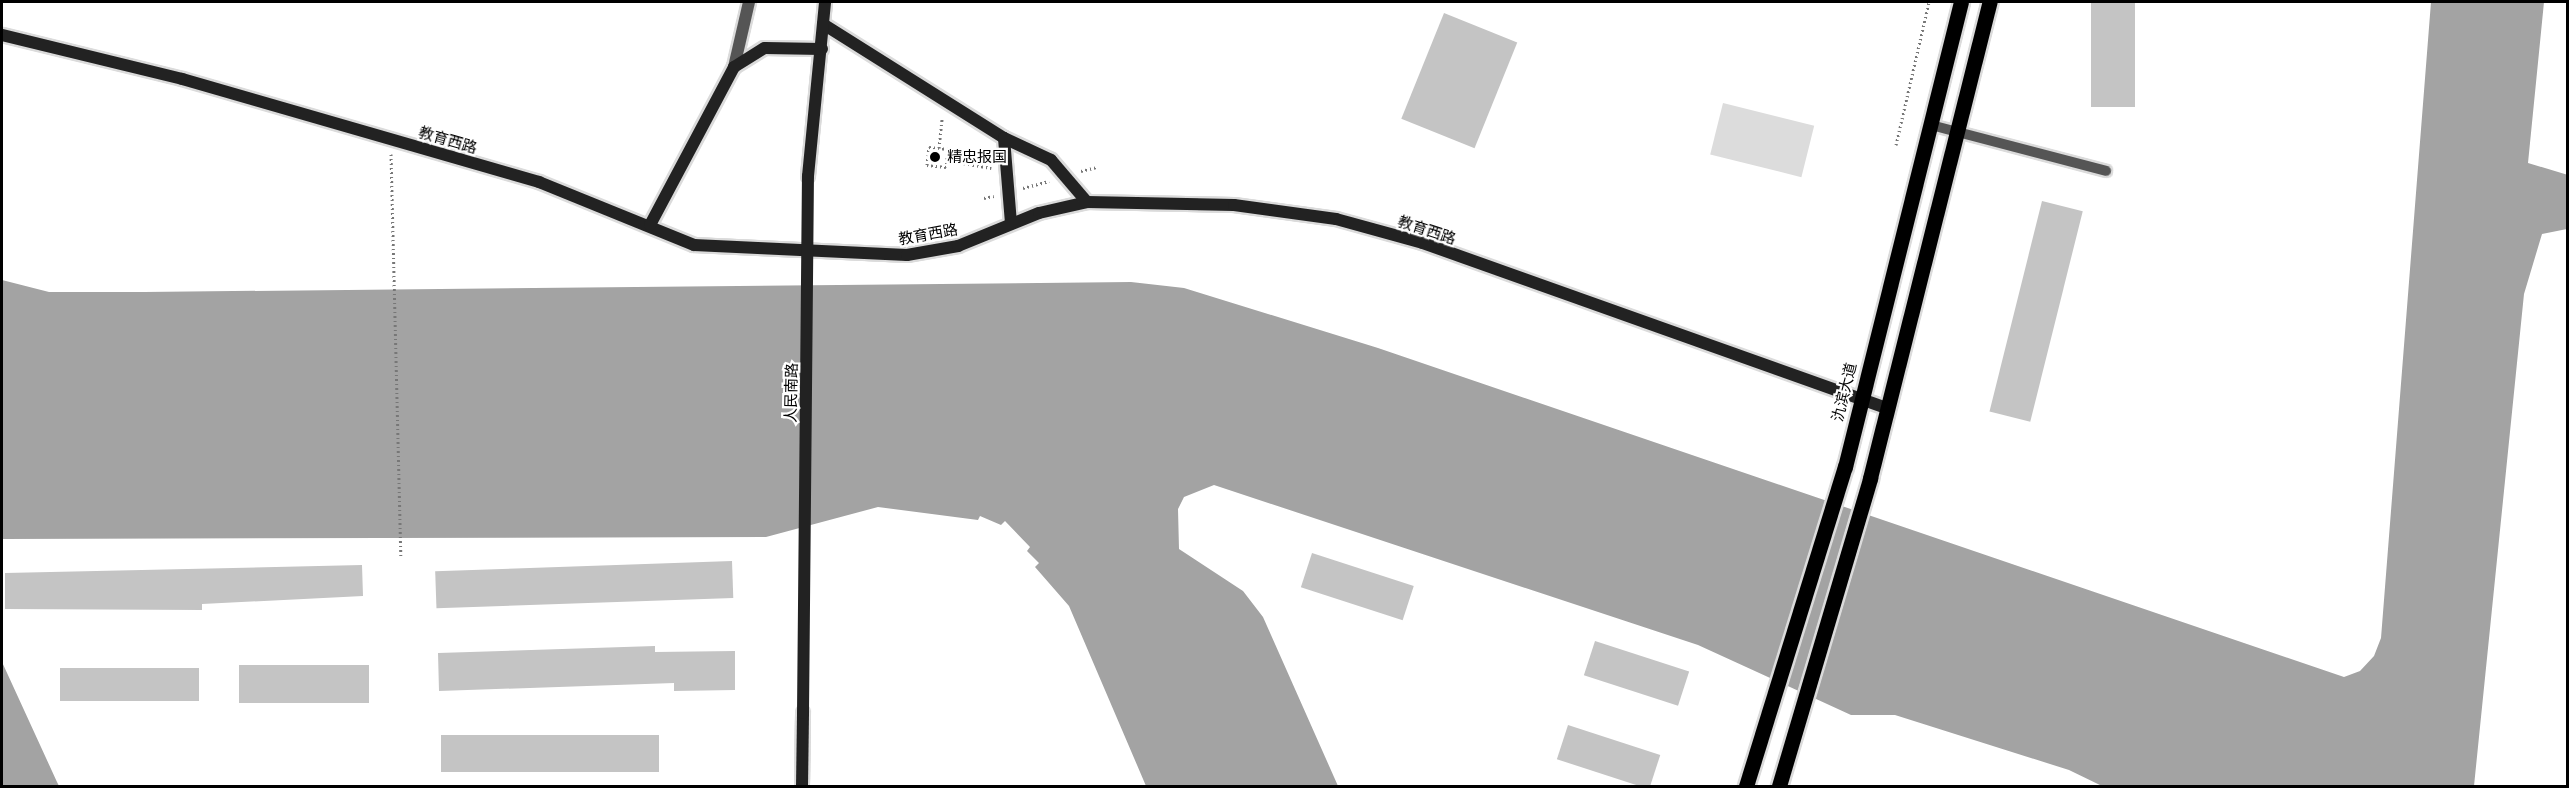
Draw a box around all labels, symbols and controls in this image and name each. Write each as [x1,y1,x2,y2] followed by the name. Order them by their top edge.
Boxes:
[417,123,479,157] street label: 教育西路
[947,148,1007,166] place label: 精忠报国
[928,150,942,164] marker: 精忠报国
[1396,212,1458,248] street label: 教育西路
[897,220,959,248] street label: 教育西路
[1828,361,1860,423] street label: 氿滨大道
[781,363,801,423] street label: 人民南路

